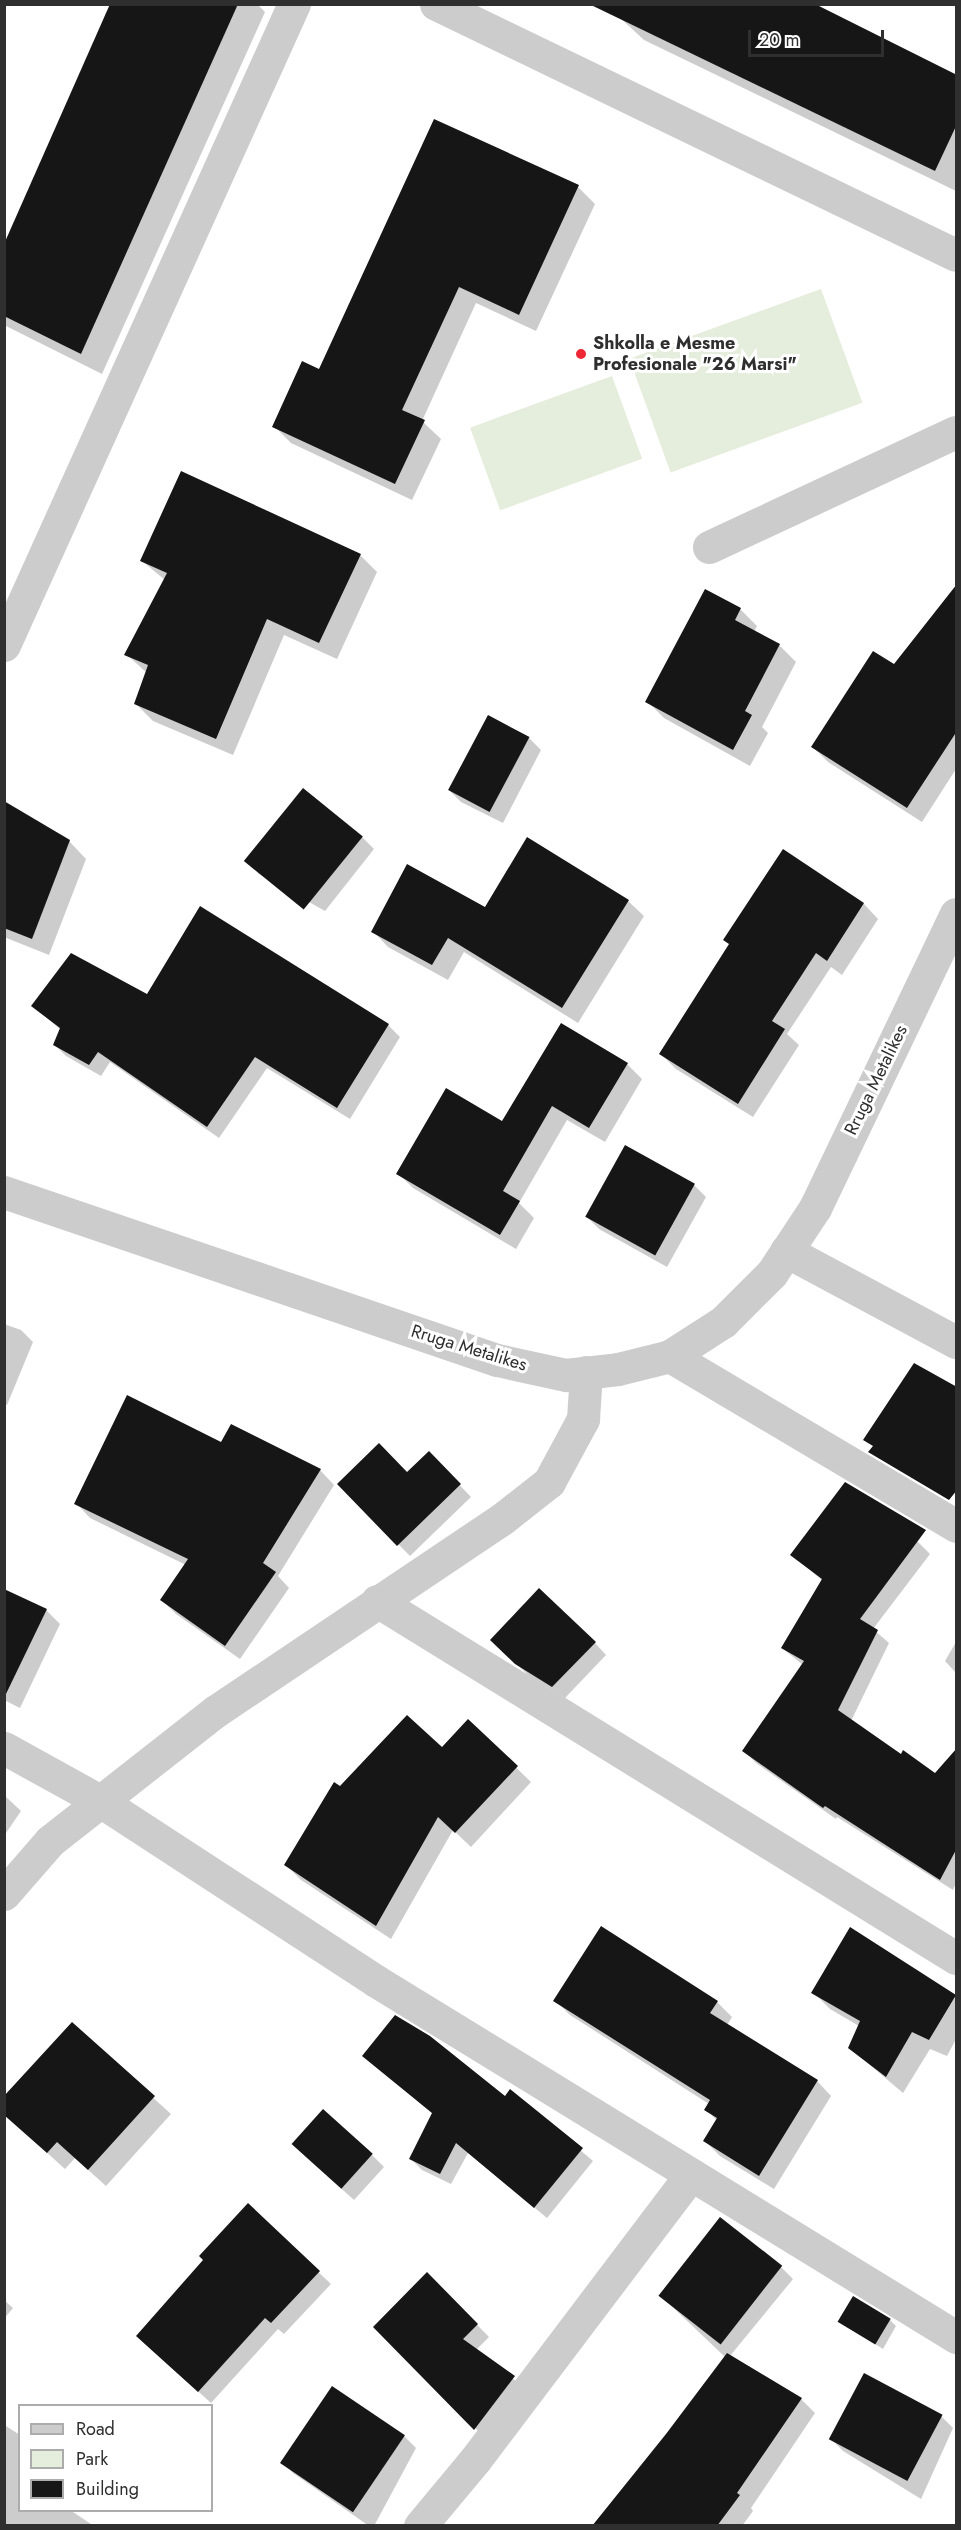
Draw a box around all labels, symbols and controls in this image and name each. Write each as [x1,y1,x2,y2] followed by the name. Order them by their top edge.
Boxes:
[751,18,888,56] scale bar
[759,27,799,53] text: 20 m
[593,333,797,376] place label: Shkolla e Mesme Profesionale "26 Marsi"
[574,347,588,361] marker: Shkolla e Mesme Profesionale "26 Marsi"
[840,1021,912,1139] street label: Rruga Metalikes
[409,1320,529,1376] street label: Rruga Metalikes
[18,2404,213,2512] legend
[76,2416,115,2442] text: Road
[76,2446,108,2472] text: Park
[76,2476,139,2502] text: Building

